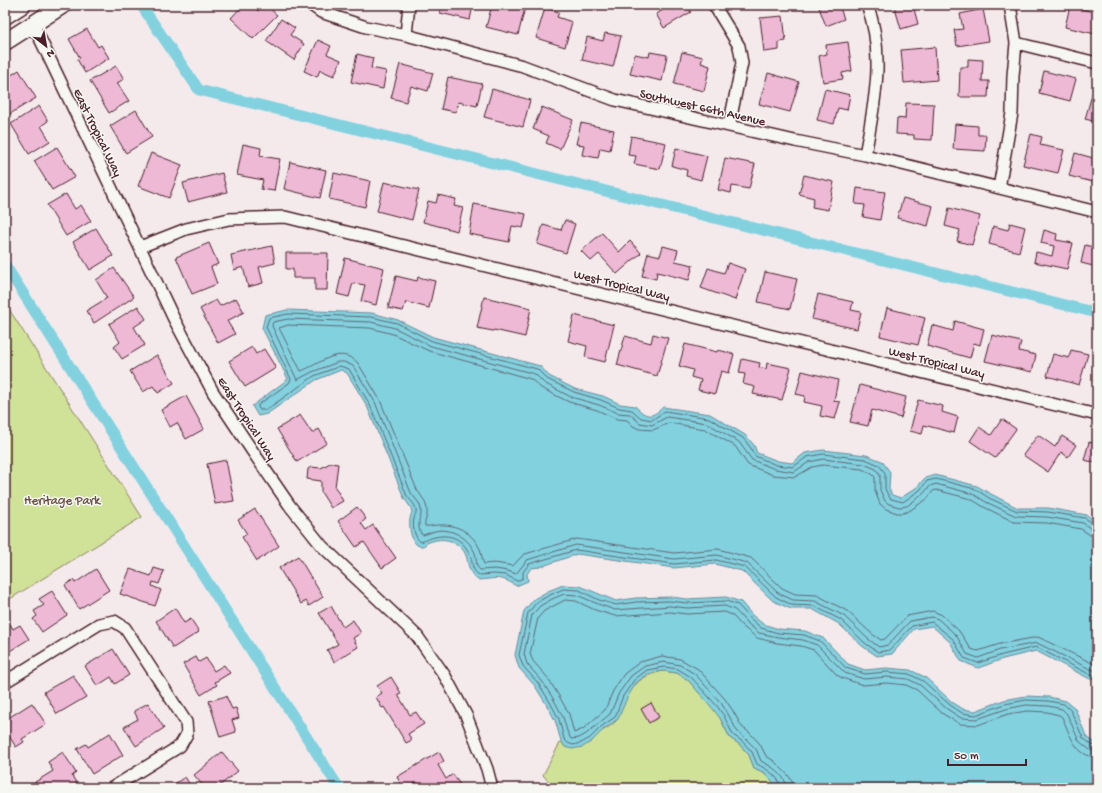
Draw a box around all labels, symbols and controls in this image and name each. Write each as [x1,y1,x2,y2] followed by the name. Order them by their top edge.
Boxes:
[26,26,66,66] north arrow
[44,46,56,60] text: N
[69,87,125,180] street label: East Tropical Way
[638,87,767,130] street label: Southwest 66th Avenue
[572,267,672,306] street label: West Tropical Way
[887,344,987,383] street label: West Tropical Way
[213,375,279,464] street label: East Tropical Way
[24,494,101,509] park label: Heritage Park
[948,741,1026,767] scale bar
[954,750,979,764] text: 50 m

